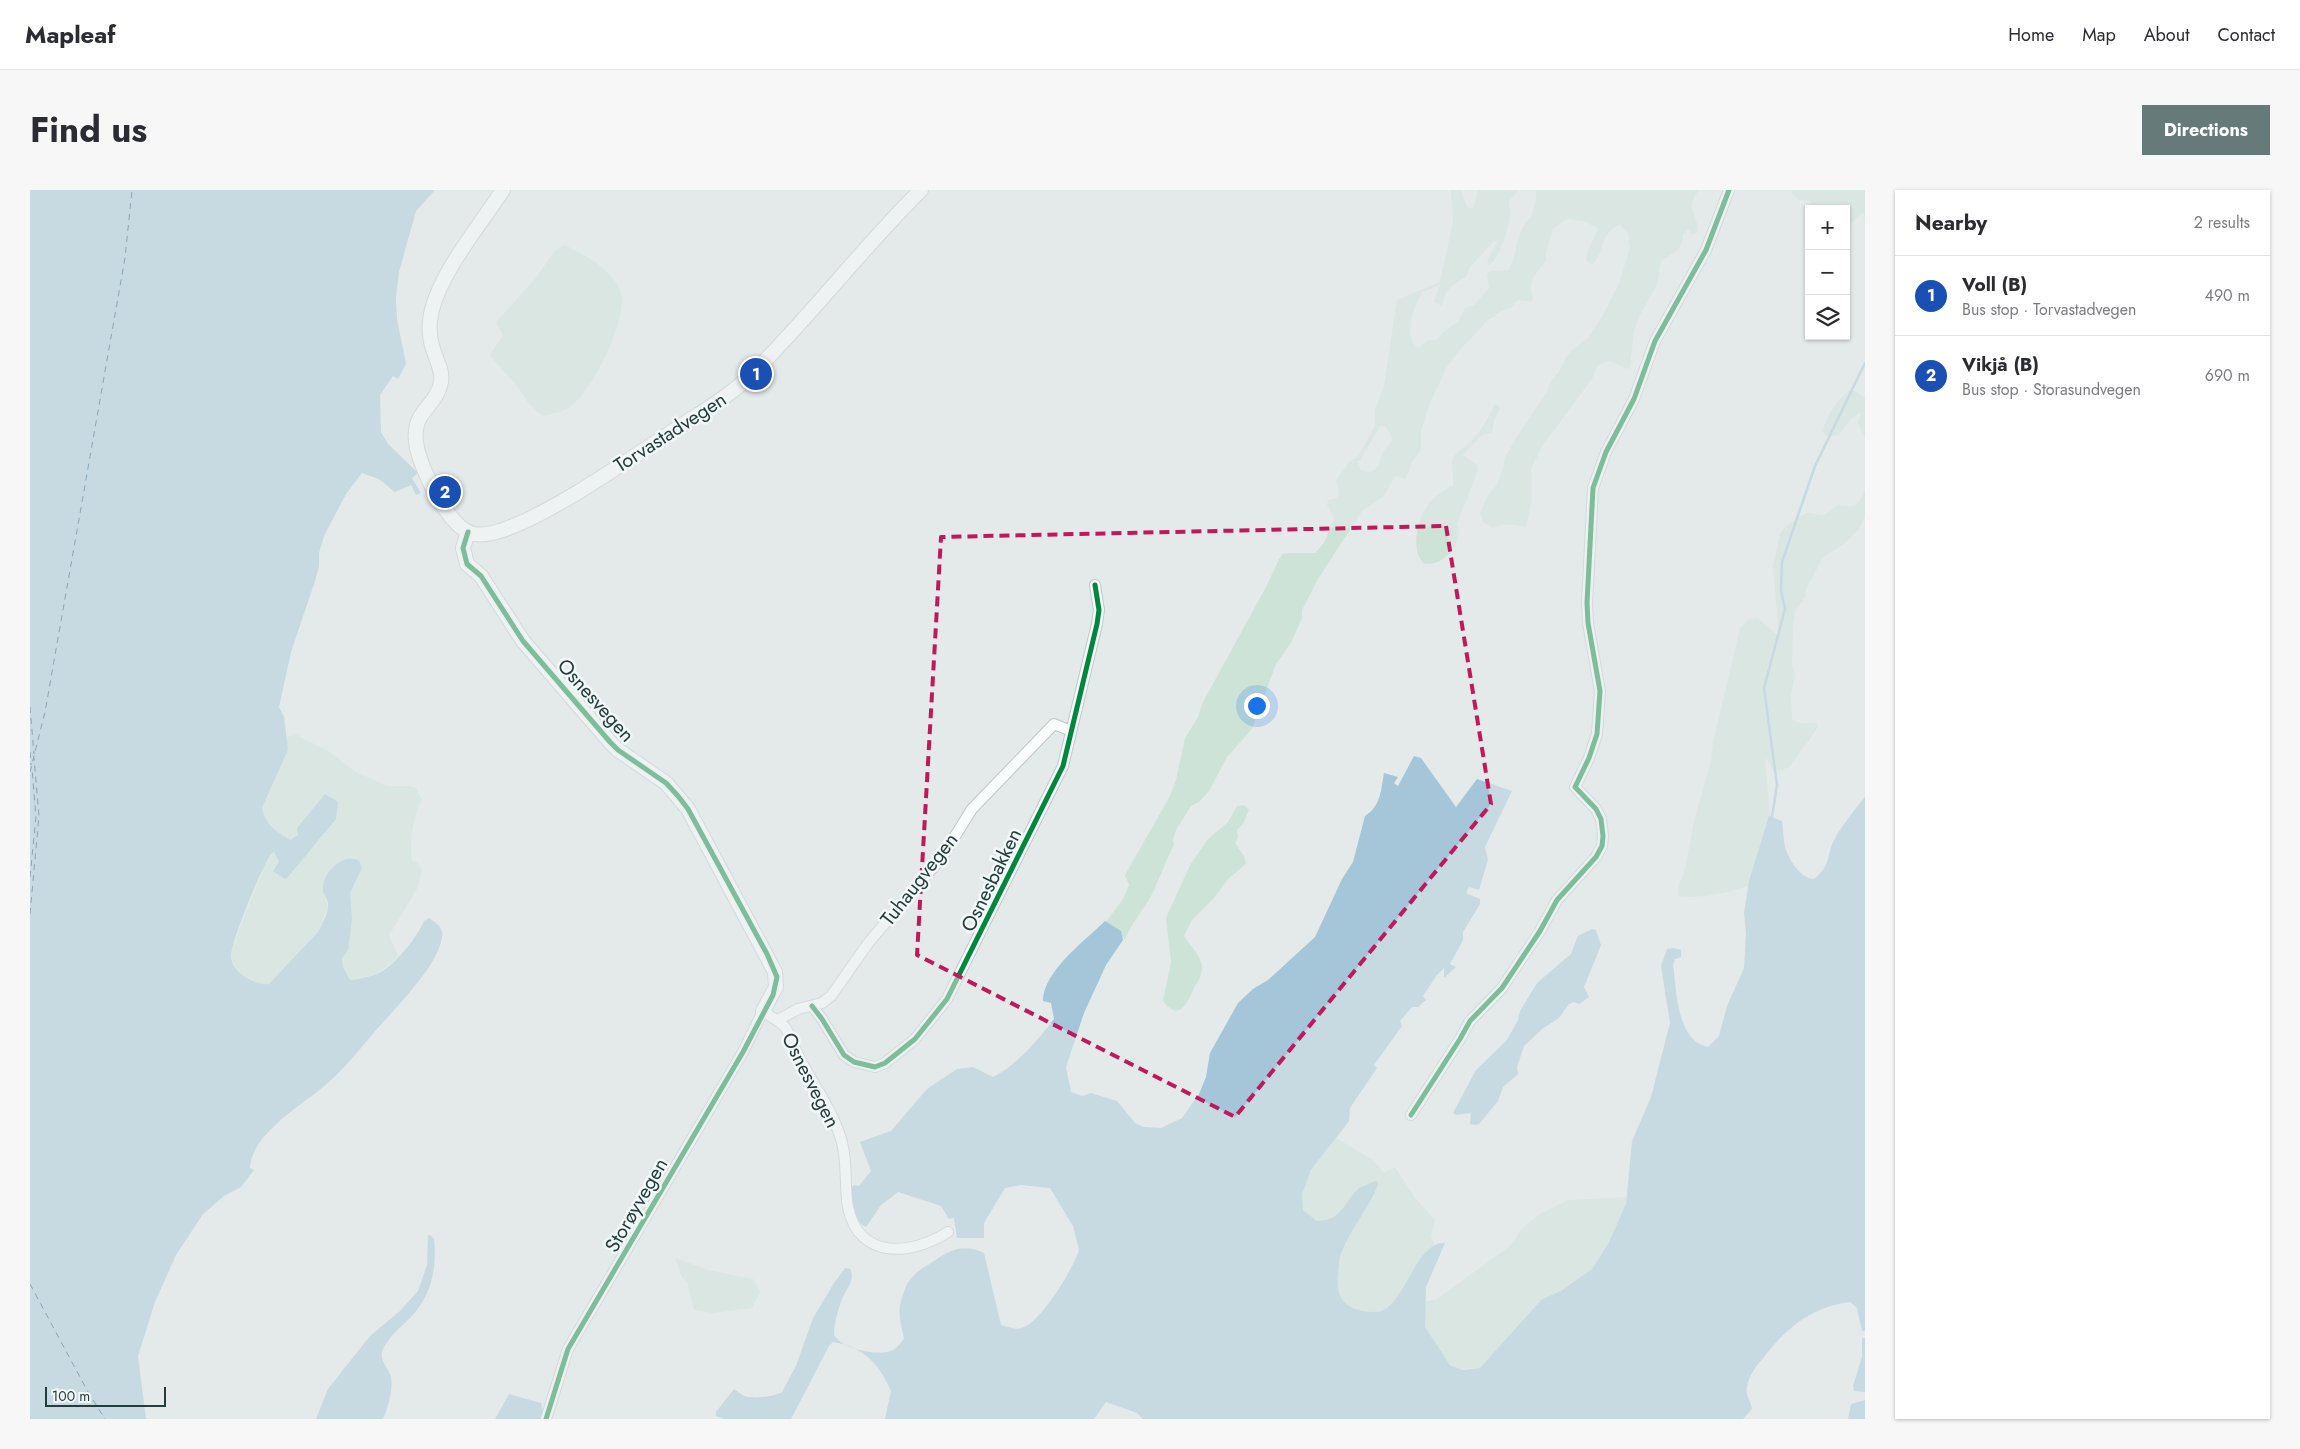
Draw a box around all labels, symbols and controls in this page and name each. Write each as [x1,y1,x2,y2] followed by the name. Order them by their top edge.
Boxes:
[25,17,116,52] text: Mapleaf
[2008,22,2054,48] text: Home
[2082,22,2116,48] text: Map
[2144,22,2189,48] text: About
[2217,22,2275,48] text: Contact
[30,105,147,155] text: Find us
[2142,105,2270,155] button: Directions
[1805,205,1850,340] map controls
[1805,205,1850,250] button: +
[1915,208,1987,238] text: Nearby
[2194,211,2250,234] text: 2 results
[1805,250,1850,295] button: −
[1962,271,2027,298] text: Voll (B)
[1927,284,1935,307] text: 1
[2205,284,2250,307] text: 490 m
[1805,295,1850,340] button: layers
[1962,298,2136,321] text: Bus stop · Torvastadvegen
[1962,351,2039,378] text: Vikjå (B)
[740,355,772,393] pin: 1
[1926,364,1936,387] text: 2
[2205,364,2250,387] text: 690 m
[1962,378,2141,401] text: Bus stop · Storasundvegen
[608,385,732,480] street label: Torvastadvegen
[429,473,461,511] pin: 2
[550,652,641,749] street label: Osnesvegen
[1244,693,1270,719] your location
[954,824,1029,937] street label: Osnesbakken
[874,827,965,932] street label: Tuhaugvegen
[774,1027,847,1133] street label: Osnesvegen
[598,1153,675,1258] street label: Storøyvegen
[45,1384,166,1407] scale bar
[52,1386,90,1406] text: 100 m

